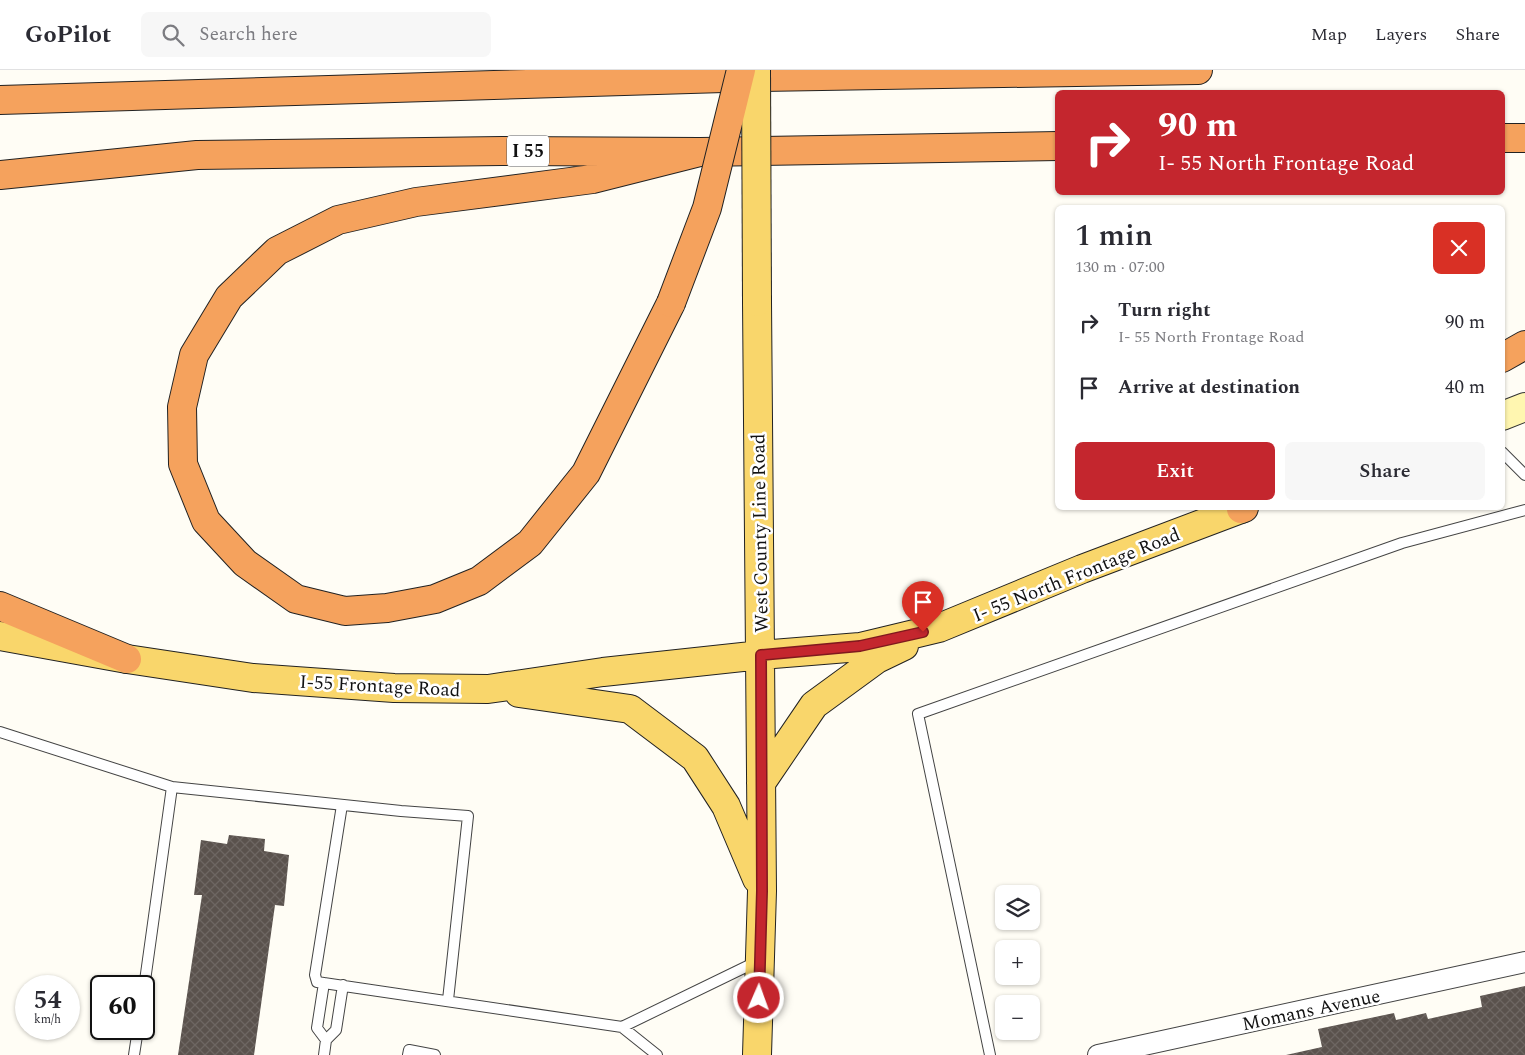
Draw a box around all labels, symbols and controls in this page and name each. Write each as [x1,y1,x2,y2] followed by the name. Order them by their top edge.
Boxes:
[141,12,491,57] search box
[25,17,111,53] text: GoPilot
[199,20,298,49] text: Search here
[159,21,187,49] icon: search
[1311,21,1347,48] text: Map
[1375,21,1427,48] text: Layers
[1455,21,1500,48] text: Share
[1158,99,1238,152] text: 90 m
[1075,110,1140,175] icon: right
[507,136,549,166] road number: I 55
[1158,147,1414,180] text: I- 55 North Frontage Road
[1075,213,1153,259] text: 1 min
[1433,222,1485,274] button: close
[1075,255,1165,279] text: 130 m · 07:00
[1118,296,1211,325] text: Turn right
[1445,308,1485,337] text: 90 m
[1075,309,1103,337] icon: right
[1118,325,1304,349] text: I- 55 North Frontage Road
[1118,373,1300,402] text: Arrive at destination
[1445,373,1485,402] text: 40 m
[1075,374,1103,402] icon: arrive
[744,433,777,633] street label: West County Line Road
[1075,442,1275,500] button: Exit
[1285,442,1485,500] button: Share
[968,520,1185,630] street label: I- 55 North Frontage Road
[902,581,944,632] pin
[909,588,937,616] icon: arrive
[299,668,461,705] street label: I-55 Frontage Road
[995,885,1040,1040] map controls
[995,885,1040,930] button: layers
[995,940,1040,985] button: +
[732,971,784,1023] position arrow
[90,975,155,1040] speed limit sign: 60
[33,982,62,1020] text: 54
[1239,982,1383,1039] street label: Momans Avenue
[995,995,1040,1040] button: −
[34,1010,61,1029] text: km/h

